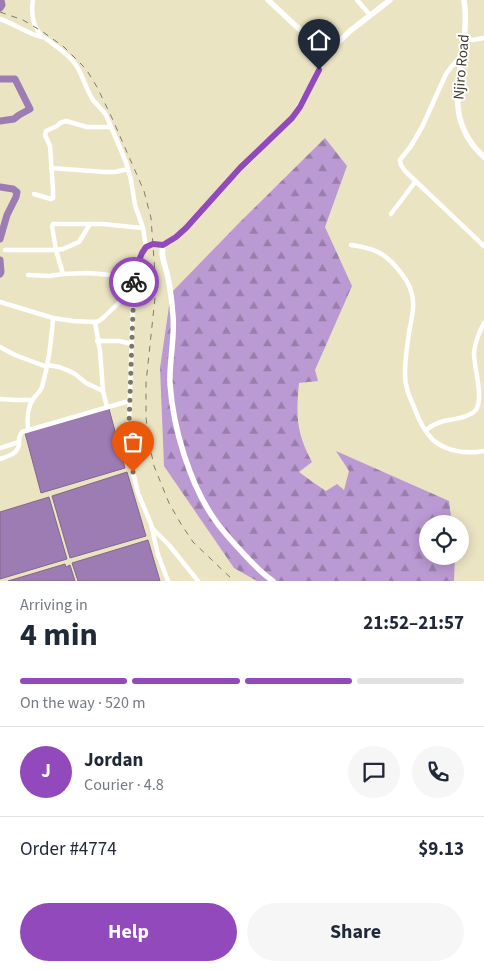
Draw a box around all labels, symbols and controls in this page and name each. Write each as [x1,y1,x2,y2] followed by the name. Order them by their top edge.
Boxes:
[298,19,340,70] pin
[305,26,333,54] icon: home
[448,34,475,101] street label: Njiro Road
[109,257,159,307] courier
[120,268,148,296] icon: bike
[112,421,154,472] pin
[119,428,147,456] icon: bag
[419,515,469,565] map controls
[419,515,469,565] button: locate
[20,594,88,616] text: Arriving in
[363,610,464,637] text: 21:52–21:57
[20,612,98,658] text: 4 min
[20,692,145,714] text: On the way · 520 m
[348,746,400,798] button: chat
[412,746,464,798] button: phone
[84,747,143,774] text: Jordan
[41,758,51,785] text: J
[84,774,164,796] text: Courier · 4.8
[20,836,117,863] text: Order #4774
[418,836,464,863] text: $9.13
[20,903,237,961] button: Help
[247,903,464,961] button: Share

